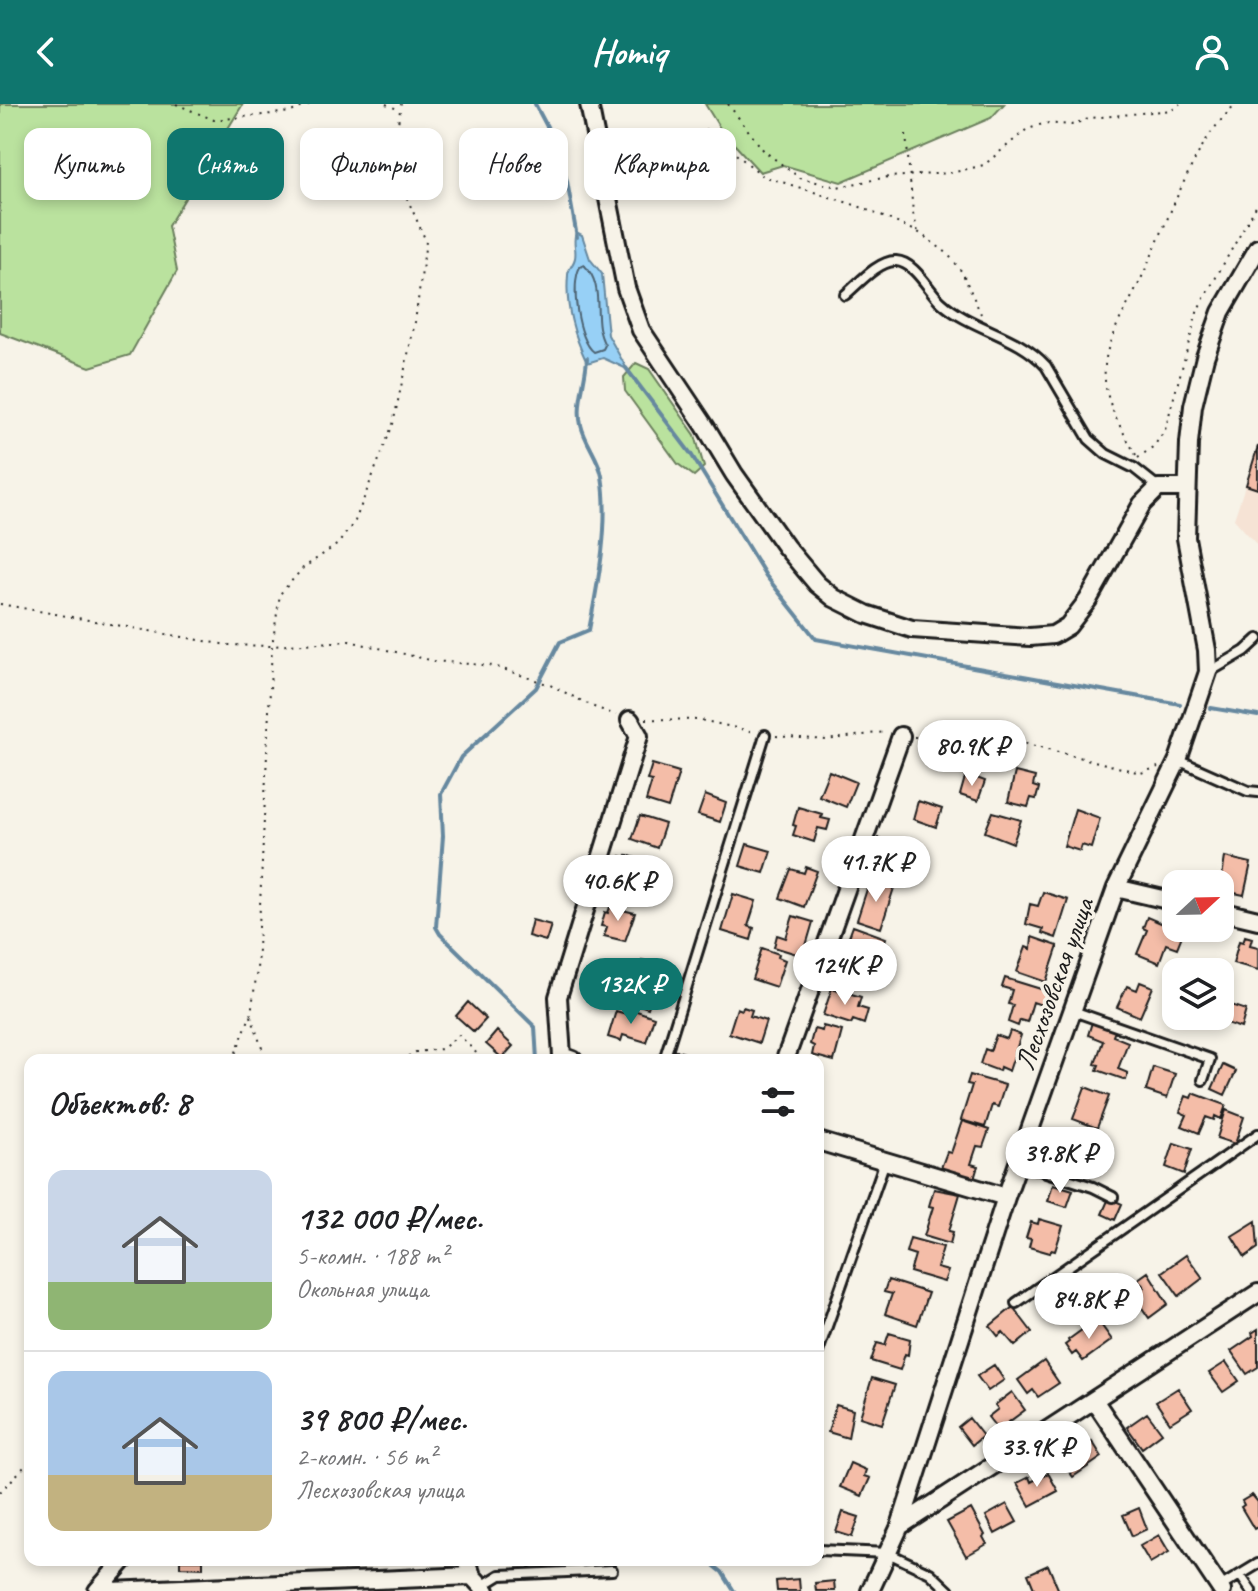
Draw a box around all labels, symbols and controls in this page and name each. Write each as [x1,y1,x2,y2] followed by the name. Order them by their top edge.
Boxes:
[592,29,666,75] text: Homiq
[24,30,68,74] icon: back
[1190,30,1234,74] icon: person
[24,128,151,200] chip: Купить
[167,128,284,200] chip: Снять
[300,128,443,200] chip: Фильтры
[459,128,568,200] chip: Новое
[584,128,736,200] chip: Квартира
[898,720,1046,788] pin: 80.9K ₽
[936,729,1008,762] text: 80.9K ₽
[802,836,950,904] pin: 41.7K ₽
[839,845,913,878] text: 41.7K ₽
[544,855,692,923] pin: 40.6K ₽
[581,864,655,897] text: 40.6K ₽
[1162,870,1234,942] north arrow
[1162,870,1234,1030] map controls
[1007,891,1102,1075] street label: Лесхозовская улица
[780,939,910,1007] pin: 124K ₽
[811,948,879,981] text: 124K ₽
[566,958,696,1026] pin: 132K ₽
[1162,958,1234,1030] button: layers
[597,967,665,1000] text: 132K ₽
[756,1080,800,1124] icon: filters
[48,1081,190,1124] text: Объектов: 8
[986,1127,1134,1195] pin: 39.8K ₽
[1024,1136,1096,1169] text: 39.8K ₽
[296,1196,483,1239] text: 132 000 ₽/мес.
[112,1202,208,1298] icon: home
[296,1239,448,1272] text: 5-комн. · 188 m²
[296,1272,428,1305] text: Окольная улица
[1015,1273,1163,1341] pin: 84.8K ₽
[1052,1282,1126,1315] text: 84.8K ₽
[296,1397,467,1440] text: 39 800 ₽/мес.
[112,1403,208,1499] icon: home
[963,1421,1111,1489] pin: 33.9K ₽
[1001,1430,1073,1463] text: 33.9K ₽
[296,1440,436,1473] text: 2-комн. · 56 m²
[296,1473,464,1506] text: Лесхозовская улица

